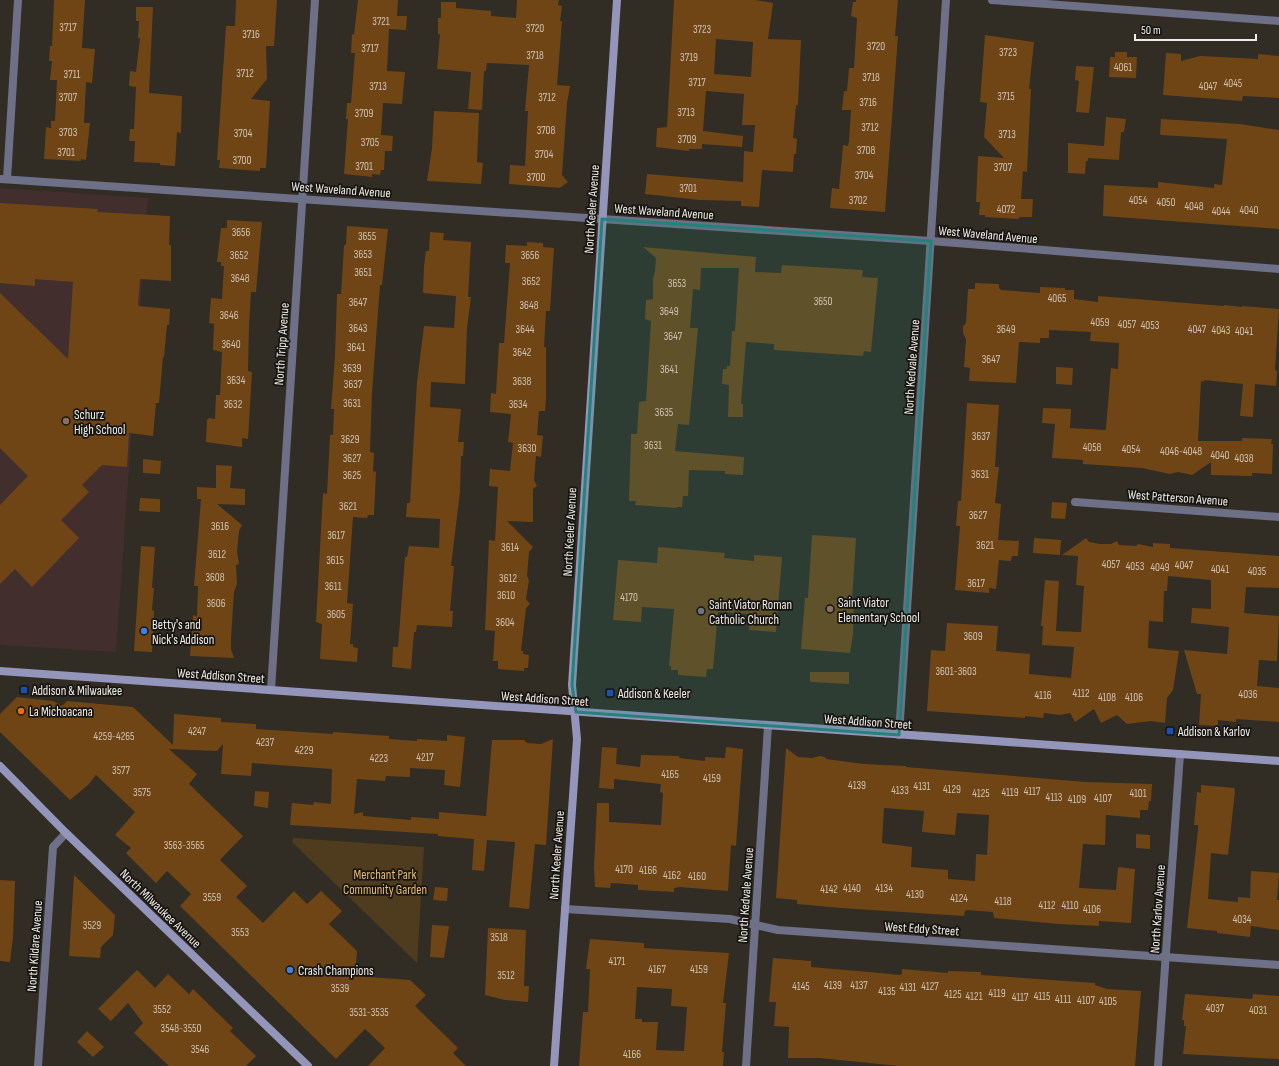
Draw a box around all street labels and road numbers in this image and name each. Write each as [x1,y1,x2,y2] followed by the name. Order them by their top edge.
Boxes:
[581,164,603,254] street label: North Keeler Avenue
[291,179,391,201] street label: West Waveland Avenue
[614,201,714,223] street label: West Waveland Avenue
[938,223,1038,247] street label: West Waveland Avenue
[271,302,293,386] street label: North Tripp Avenue
[901,319,923,415] street label: North Kedvale Avenue
[560,487,580,577] street label: North Keeler Avenue
[1127,487,1229,509] street label: West Patterson Avenue
[177,665,265,687] street label: West Addison Street
[501,688,589,710] street label: West Addison Street
[824,711,912,733] street label: West Addison Street
[546,810,568,900] street label: North Keeler Avenue
[735,847,757,943] street label: North Kedvale Avenue
[1147,864,1169,954] street label: North Karlov Avenue
[116,866,204,952] street label: North Milwaukee Avenue
[24,900,46,992] street label: North Kildare Avenue
[884,918,960,940] street label: West Eddy Street

